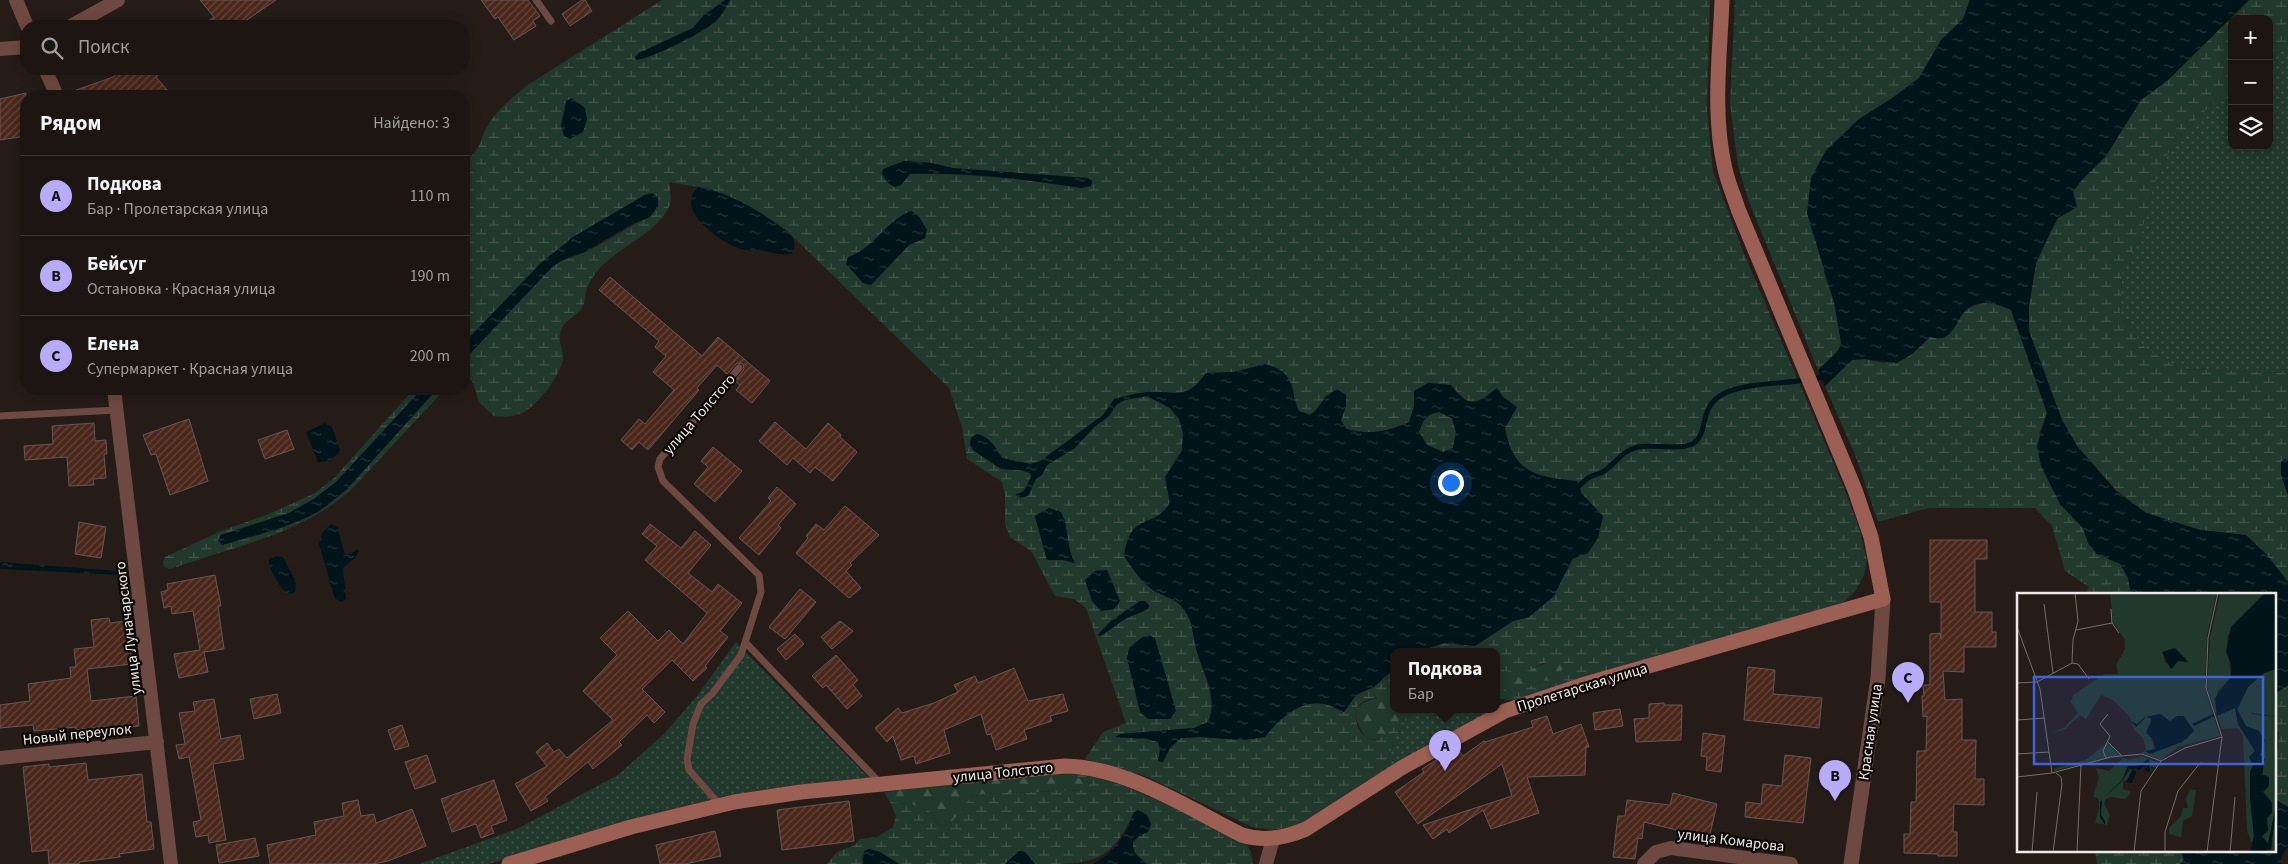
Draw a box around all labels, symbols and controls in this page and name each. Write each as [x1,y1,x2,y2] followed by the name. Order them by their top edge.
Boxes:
[2228,15,2273,150] map controls
[2228,15,2273,60] button: +
[20,20,470,75] search box
[38,34,66,62] icon: search
[78,34,129,61] text: Поиск
[2228,60,2273,105] button: −
[2228,105,2273,150] button: layers
[40,108,101,138] text: Рядом
[373,112,450,134] text: Найдено: 3
[87,171,162,198] text: Подкова
[51,185,61,207] text: A
[410,185,450,207] text: 110 m
[87,198,268,220] text: Бар · Пролетарская улица
[87,251,146,278] text: Бейсуг
[51,265,61,287] text: B
[410,265,450,287] text: 190 m
[87,278,276,300] text: Остановка · Красная улица
[87,331,139,358] text: Елена
[51,345,61,367] text: C
[410,345,450,367] text: 200 m
[87,358,293,380] text: Супермаркет · Красная улица
[658,369,740,459] street label: улица Толстого
[1438,470,1464,496] your location
[110,560,147,696] street label: улица Луначарского
[2017,593,2276,852] inset map
[1390,648,1500,713] popup
[1408,656,1482,683] text: Подкова
[1514,658,1650,717] street label: Пролетарская улица
[1892,662,1924,703] pin: C
[1853,682,1888,782] street label: Красная улица
[1408,683,1434,705] text: Бар
[22,718,133,751] street label: Новый переулок
[1429,730,1461,771] pin: A
[952,757,1054,788] street label: улица Толстого
[1819,760,1851,801] pin: B
[1676,824,1786,857] street label: улица Комарова

